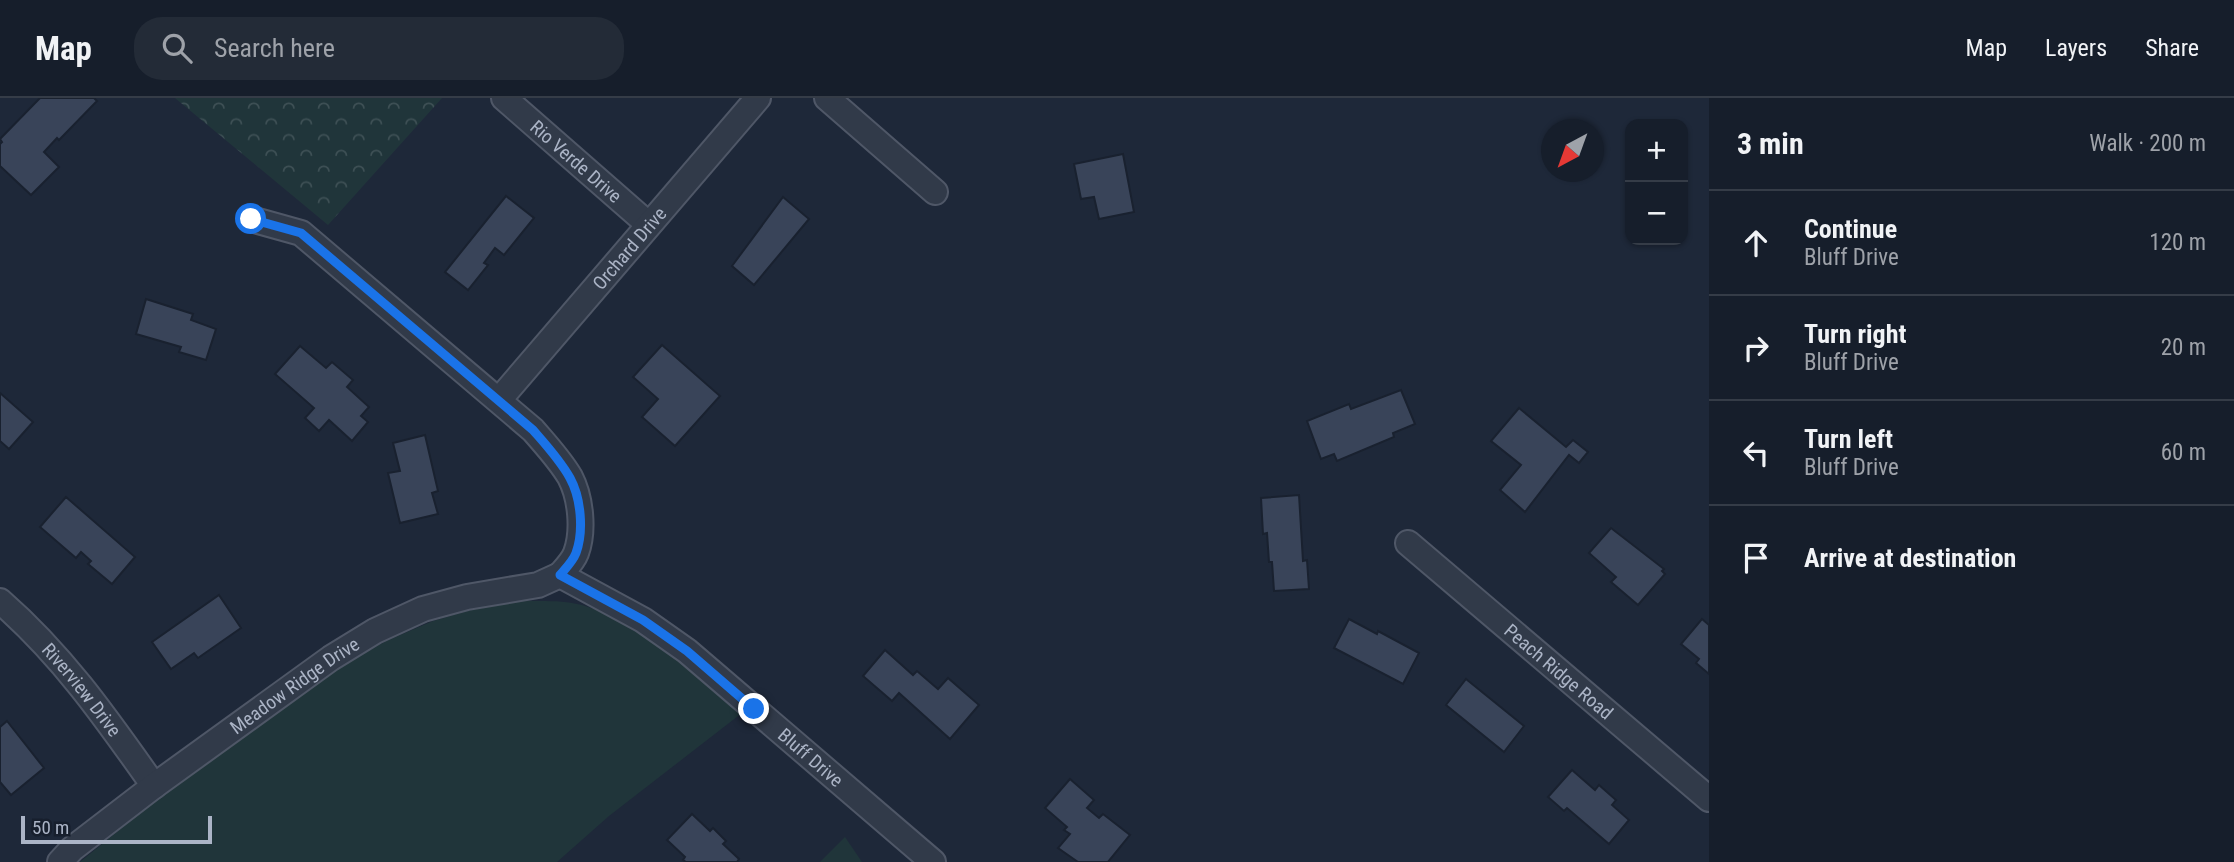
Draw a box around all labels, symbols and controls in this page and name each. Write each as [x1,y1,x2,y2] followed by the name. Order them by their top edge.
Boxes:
[134,17,624,80] search box
[35,29,92,68] text: Map
[158,29,196,67] icon: search
[214,33,335,63] text: Search here
[1966,34,2007,62] text: Map
[2045,34,2107,62] text: Layers
[2145,34,2199,62] text: Share
[526,115,626,208] street label: Rio Verde Drive
[1541,119,1604,182] north arrow
[1625,119,1688,245] map controls
[1625,119,1688,182] button: +
[1737,126,1804,161] text: 3 min
[2089,130,2206,157] text: Walk · 200 m
[1625,182,1688,245] button: −
[588,202,671,295] street label: Orchard Drive
[235,203,266,234] route start
[1804,214,1897,244] text: Continue
[1737,224,1775,262] icon: ahead
[2149,229,2206,256] text: 120 m
[1804,244,1899,271] text: Bluff Drive
[1804,319,1906,349] text: Turn right
[1737,329,1775,367] icon: right
[2161,334,2206,361] text: 20 m
[1804,349,1899,376] text: Bluff Drive
[1804,424,1893,454] text: Turn left
[1737,434,1775,472] icon: left
[2161,439,2206,466] text: 60 m
[1804,454,1899,481] text: Bluff Drive
[1737,539,1775,577] icon: arrive
[1804,543,2016,573] text: Arrive at destination
[1499,619,1618,724] street label: Peach Ridge Road
[226,632,364,739] street label: Meadow Ridge Drive
[37,638,126,741] street label: Riverview Drive
[738,693,769,724] route end
[773,723,848,792] street label: Bluff Drive
[21,813,212,845] scale bar
[32,816,69,839] text: 50 m

